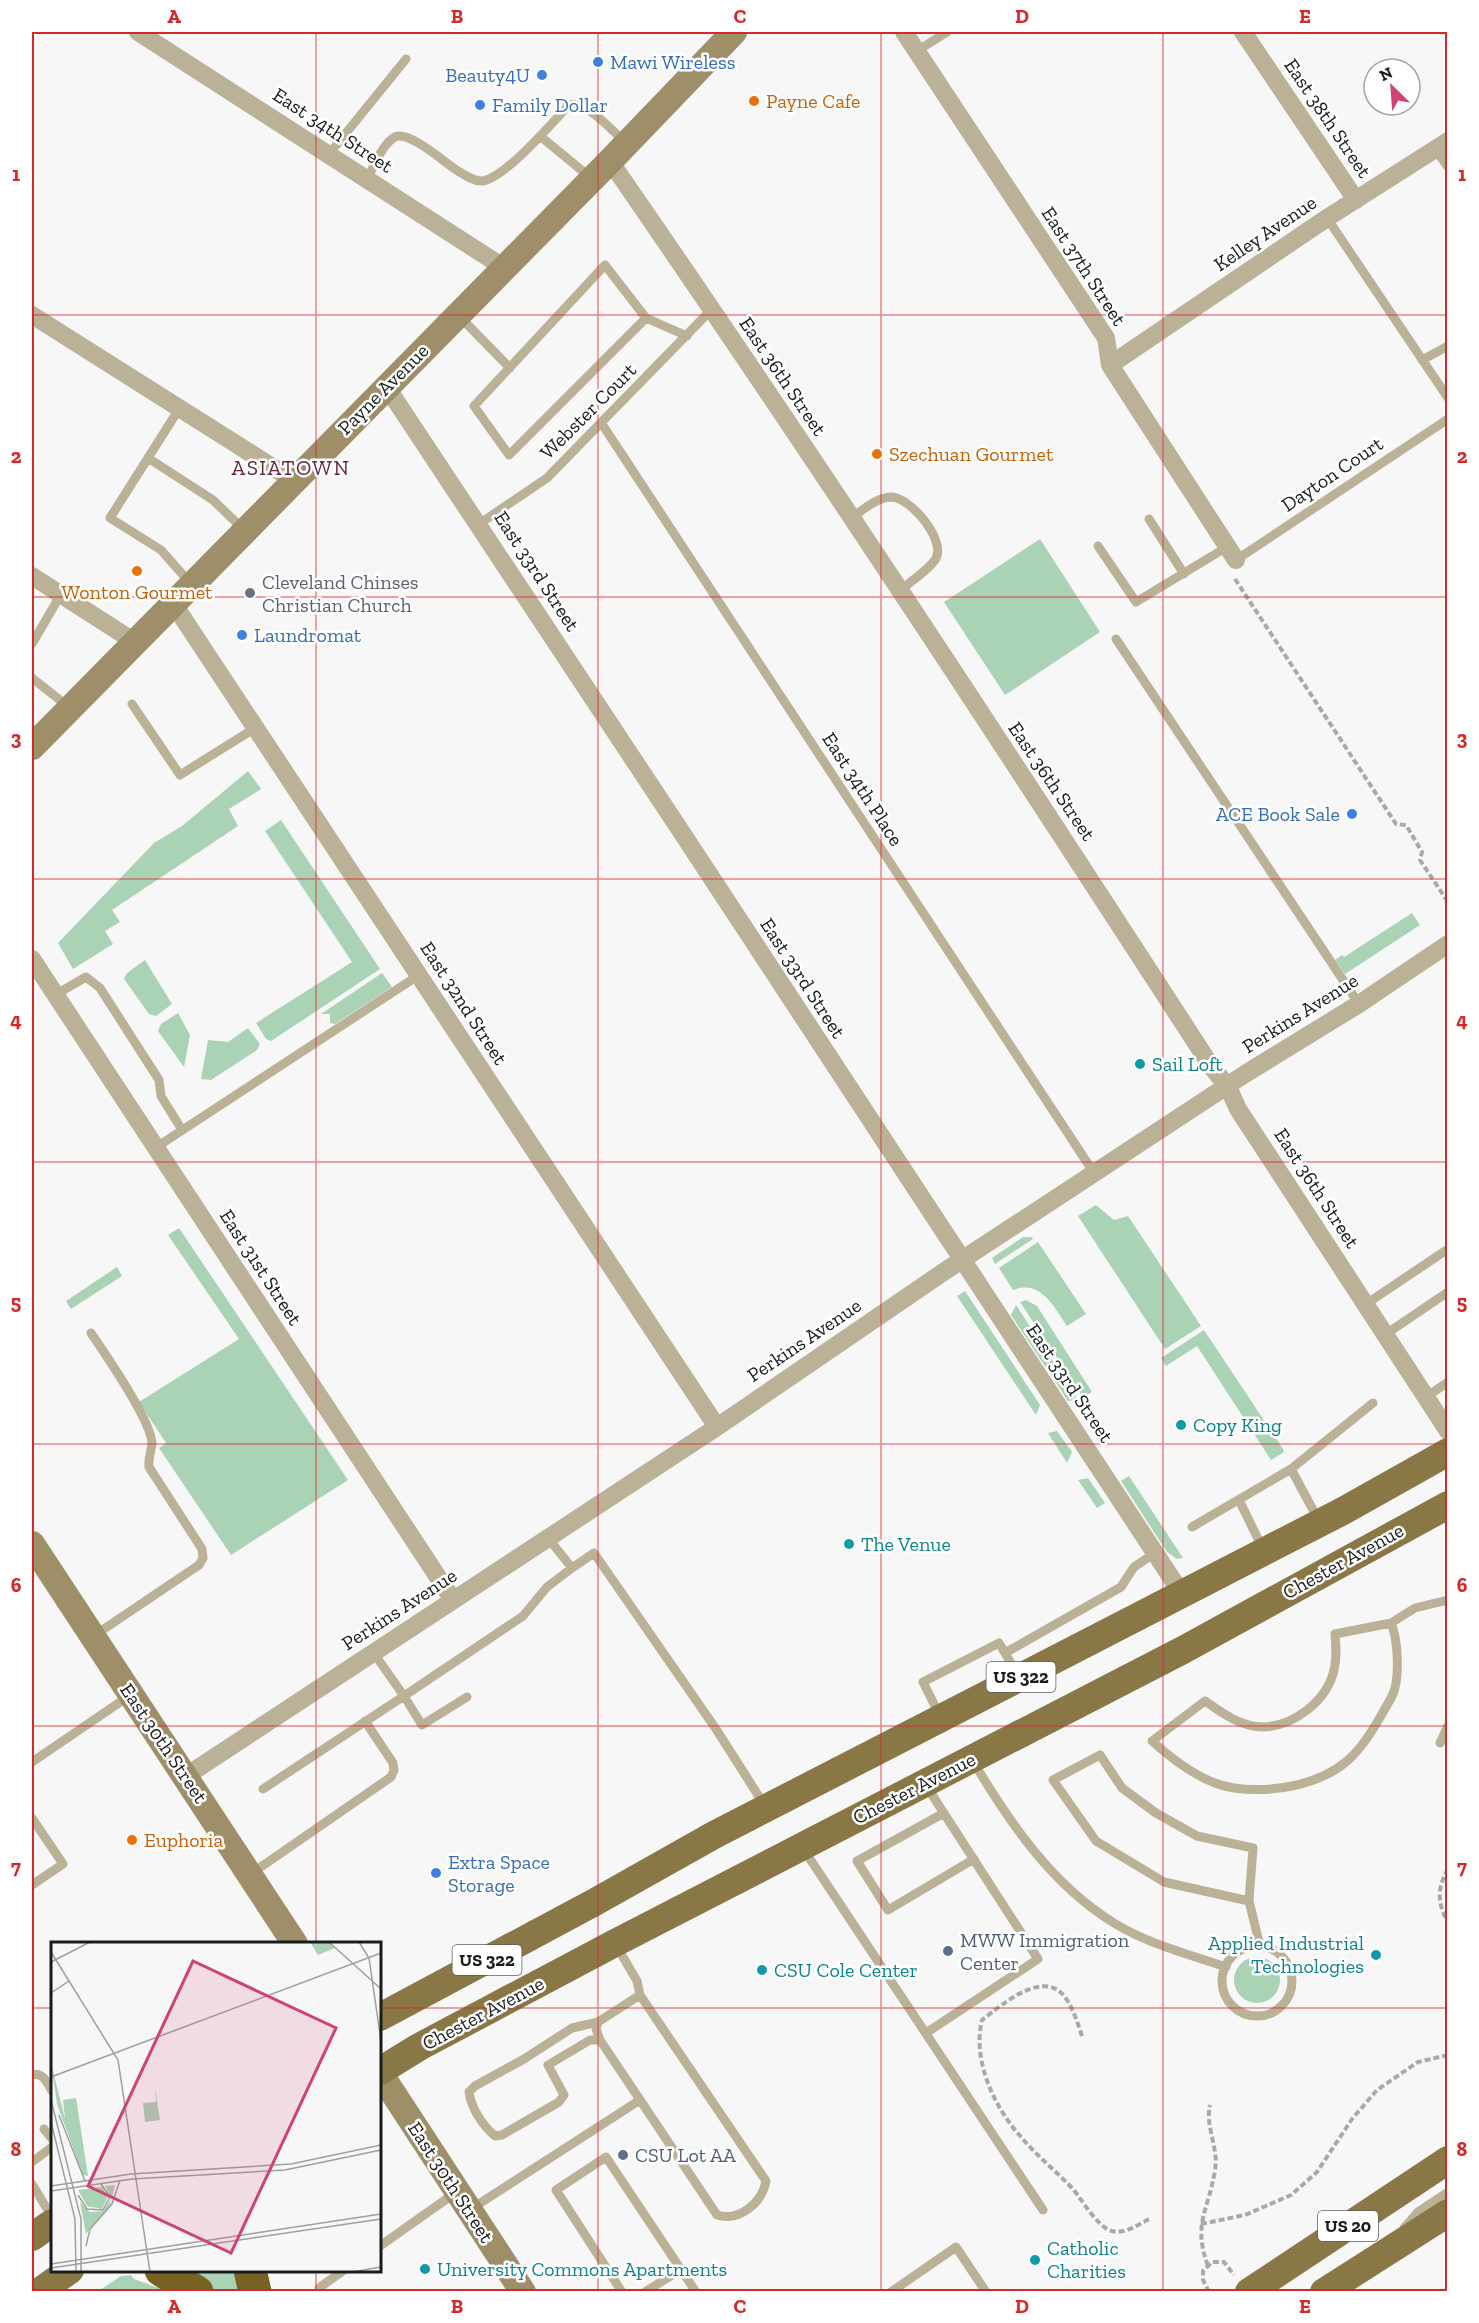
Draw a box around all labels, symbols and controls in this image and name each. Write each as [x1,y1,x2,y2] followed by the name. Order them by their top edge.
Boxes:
[167,4,181,28] text: A
[451,4,463,28] text: B
[734,4,747,28] text: C
[1015,4,1029,28] text: D
[1299,4,1311,28] text: E
[610,50,736,74] place label: Mawi Wireless
[1279,54,1377,183] street label: East 38th Street
[591,55,605,69] marker: Mawi Wireless
[1362,57,1422,117] north arrow
[445,63,530,87] place label: Beauty4U
[1376,63,1395,85] text: N
[535,68,549,82] marker: Beauty4U
[268,82,398,178] street label: East 34th Street
[766,89,860,113] place label: Payne Cafe
[492,93,608,117] place label: Family Dollar
[747,94,761,108] marker: Payne Cafe
[473,98,487,112] marker: Family Dollar
[12,162,20,186] text: 1
[1458,162,1466,186] text: 1
[1209,190,1321,276] street label: Kelley Avenue
[1037,202,1132,330] street label: East 37th Street
[734,312,832,440] street label: East 36th Street
[332,338,434,440] street label: Payne Avenue
[535,357,642,464] street label: Webster Court
[1277,431,1388,517] street label: Dayton Court
[889,442,1054,466] place label: Szechuan Gourmet
[11,444,22,468] text: 2
[1457,444,1468,468] text: 2
[870,447,884,461] marker: Szechuan Gourmet
[232,455,350,480] district label: ASIATOWN
[489,506,585,636] street label: East 33rd Street
[130,564,144,578] marker: Wonton Gourmet
[262,570,419,617] place label: Cleveland Chinses Christian Church
[62,580,213,604] place label: Wonton Gourmet
[243,586,257,600] marker: Cleveland Chinses Christian Church
[254,623,362,647] place label: Laundromat
[235,628,249,642] marker: Laundromat
[1003,717,1101,845] street label: East 36th Street
[11,726,22,750] text: 3
[1457,726,1468,750] text: 3
[817,728,909,850] street label: East 34th Place
[1216,802,1340,826] place label: ACE Book Sale
[1345,807,1359,821] marker: ACE Book Sale
[755,913,851,1043] street label: East 33rd Street
[415,937,513,1070] street label: East 32nd Street
[1238,968,1362,1058] street label: Perkins Avenue
[10,1008,22,1032] text: 4
[1456,1008,1468,1032] text: 4
[1152,1052,1223,1076] place label: Sail Loft
[1133,1057,1147,1071] marker: Sail Loft
[1269,1124,1365,1253] street label: East 36th Street
[215,1205,308,1330] street label: East 31st Street
[11,1290,21,1314] text: 5
[1457,1290,1467,1314] text: 5
[742,1293,866,1387] street label: Perkins Avenue
[1021,1319,1119,1448] street label: East 33rd Street
[1193,1413,1282,1437] place label: Copy King
[1174,1418,1188,1432] marker: Copy King
[1278,1518,1408,1604] street label: Chester Avenue
[861,1532,951,1556] place label: The Venue
[842,1537,856,1551] marker: The Venue
[337,1563,461,1655] street label: Perkins Avenue
[11,1573,22,1597] text: 6
[1457,1573,1468,1597] text: 6
[986,1662,1056,1692] road number: US 322
[115,1679,213,1808] street label: East 30th Street
[849,1747,979,1829] street label: Chester Avenue
[144,1828,223,1852] place label: Euphoria
[125,1833,139,1847] marker: Euphoria
[448,1850,550,1897] place label: Extra Space Storage
[11,1855,21,1879] text: 7
[1457,1855,1467,1879] text: 7
[429,1866,443,1880] marker: Extra Space Storage
[960,1928,1130,1975] place label: MWW Immigration Center
[1208,1931,1364,1978] place label: Applied Industrial Technologies
[51,1942,381,2272] inset map
[941,1944,955,1958] marker: MWW Immigration Center
[452,1945,522,1975] road number: US 322
[1369,1948,1383,1962] marker: Applied Industrial Technologies
[774,1958,918,1982] place label: CSU Cole Center
[755,1963,769,1977] marker: CSU Cole Center
[418,1971,548,2055] street label: Chester Avenue
[403,2117,499,2247] street label: East 30th Street
[11,2137,22,2161] text: 8
[1457,2137,1468,2161] text: 8
[635,2143,737,2167] place label: CSU Lot AA
[616,2148,630,2162] marker: CSU Lot AA
[1318,2211,1378,2241] road number: US 20
[1047,2236,1126,2283] place label: Catholic Charities
[1028,2253,1042,2267] marker: Catholic Charities
[437,2257,727,2281] place label: University Commons Apartments
[418,2262,432,2276] marker: University Commons Apartments
[167,2294,181,2318] text: A
[451,2294,463,2318] text: B
[734,2294,747,2318] text: C
[1015,2294,1029,2318] text: D
[1299,2294,1311,2318] text: E

